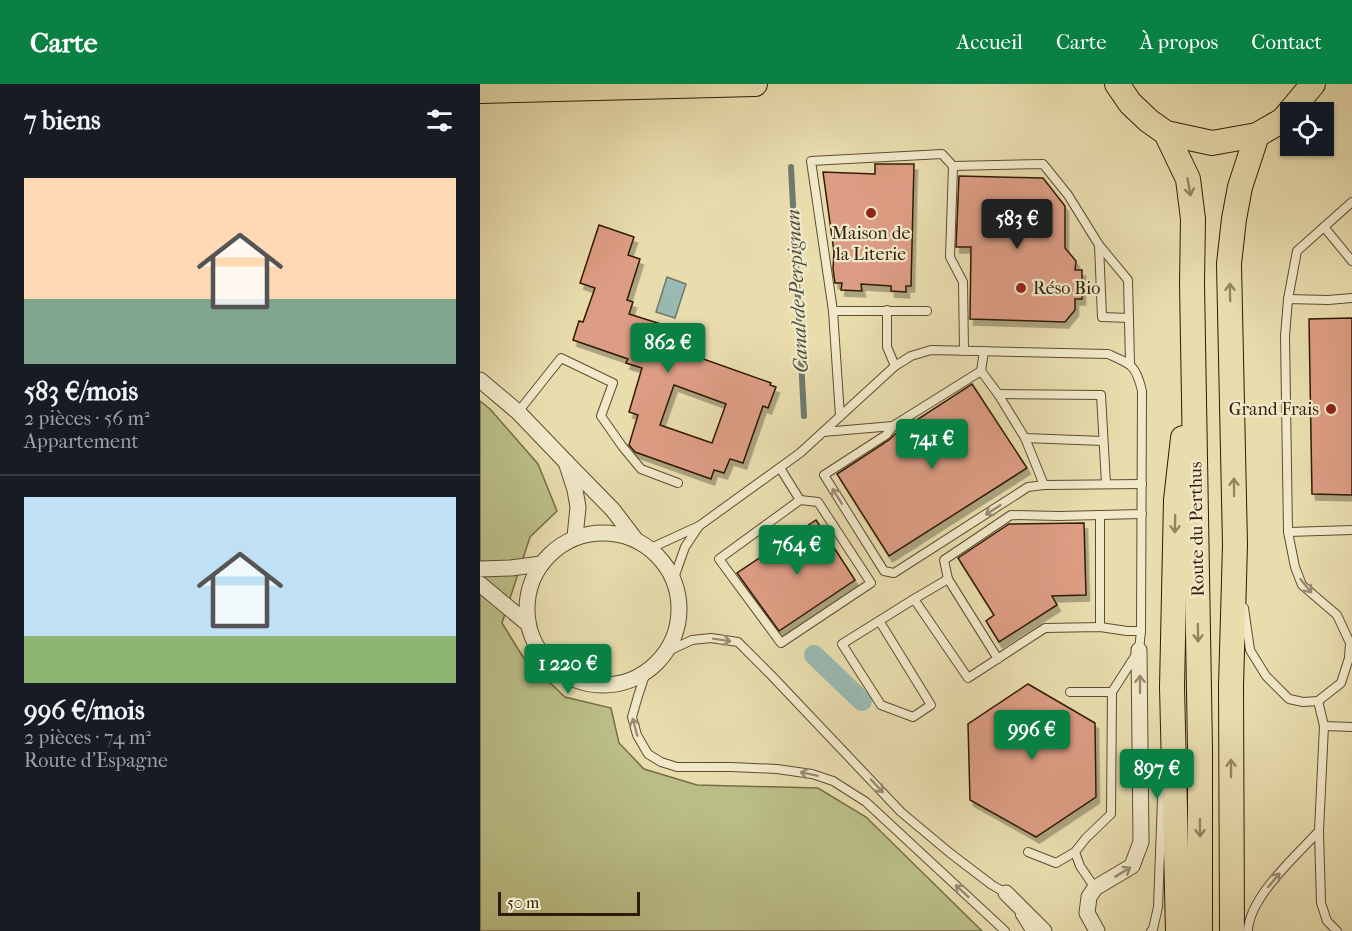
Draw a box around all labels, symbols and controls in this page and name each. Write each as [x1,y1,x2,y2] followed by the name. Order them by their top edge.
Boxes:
[30,26,98,59] text: Carte
[957,30,1023,54] text: Accueil
[1056,30,1107,54] text: Carte
[1140,30,1218,54] text: À propos
[1251,30,1322,54] text: Contact
[1280,102,1334,156] map controls
[1280,102,1334,156] button: locate
[423,104,456,137] icon: filters
[24,105,101,136] text: 7 biens
[1183,177,1194,196] one-way arrow
[975,199,1059,250] pin: 583 €
[864,206,878,220] marker: Maison de la Literie
[995,207,1039,230] text: 583 €
[781,208,813,374] water label: Canal de Perpignan
[186,217,294,325] icon: home
[832,223,910,265] place label: Maison de la Literie
[1033,278,1100,299] place label: Réso Bio
[1014,281,1028,295] marker: Réso Bio
[1224,283,1236,303] one-way arrow
[626,323,710,374] pin: 862 €
[644,331,692,354] text: 862 €
[24,376,138,407] text: 583 €/mois
[1229,399,1319,420] place label: Grand Frais
[1324,402,1338,416] marker: Grand Frais
[24,407,150,430] text: 2 pièces · 56 m²
[890,419,974,470] pin: 741 €
[910,427,954,450] text: 741 €
[24,430,139,453] text: Appartement
[1185,461,1209,597] street label: Route du Perthus
[1228,478,1240,498] one-way arrow
[831,488,843,505] one-way arrow
[985,504,1001,516] one-way arrow
[1169,513,1181,533] one-way arrow
[755,525,839,576] pin: 764 €
[773,533,821,556] text: 764 €
[186,536,294,644] icon: home
[1299,578,1312,594] one-way arrow
[1192,623,1204,643] one-way arrow
[712,635,731,646] one-way arrow
[513,644,623,695] pin: 1 220 €
[538,652,598,675] text: 1 220 €
[1134,675,1146,695] one-way arrow
[24,695,145,726] text: 996 €/mois
[990,710,1074,761] pin: 996 €
[629,718,640,737] one-way arrow
[1008,718,1056,741] text: 996 €
[24,726,151,749] text: 2 pièces · 74 m²
[24,749,168,772] text: Route d'Espagne
[1115,749,1199,800] pin: 897 €
[1134,757,1180,780] text: 897 €
[1225,758,1237,778] one-way arrow
[800,768,819,780] one-way arrow
[869,779,884,794] one-way arrow
[1194,818,1206,838] one-way arrow
[1114,866,1131,878] one-way arrow
[1268,872,1281,888] one-way arrow
[955,884,970,898] one-way arrow
[498,889,640,916] scale bar
[507,893,539,912] text: 50 m

